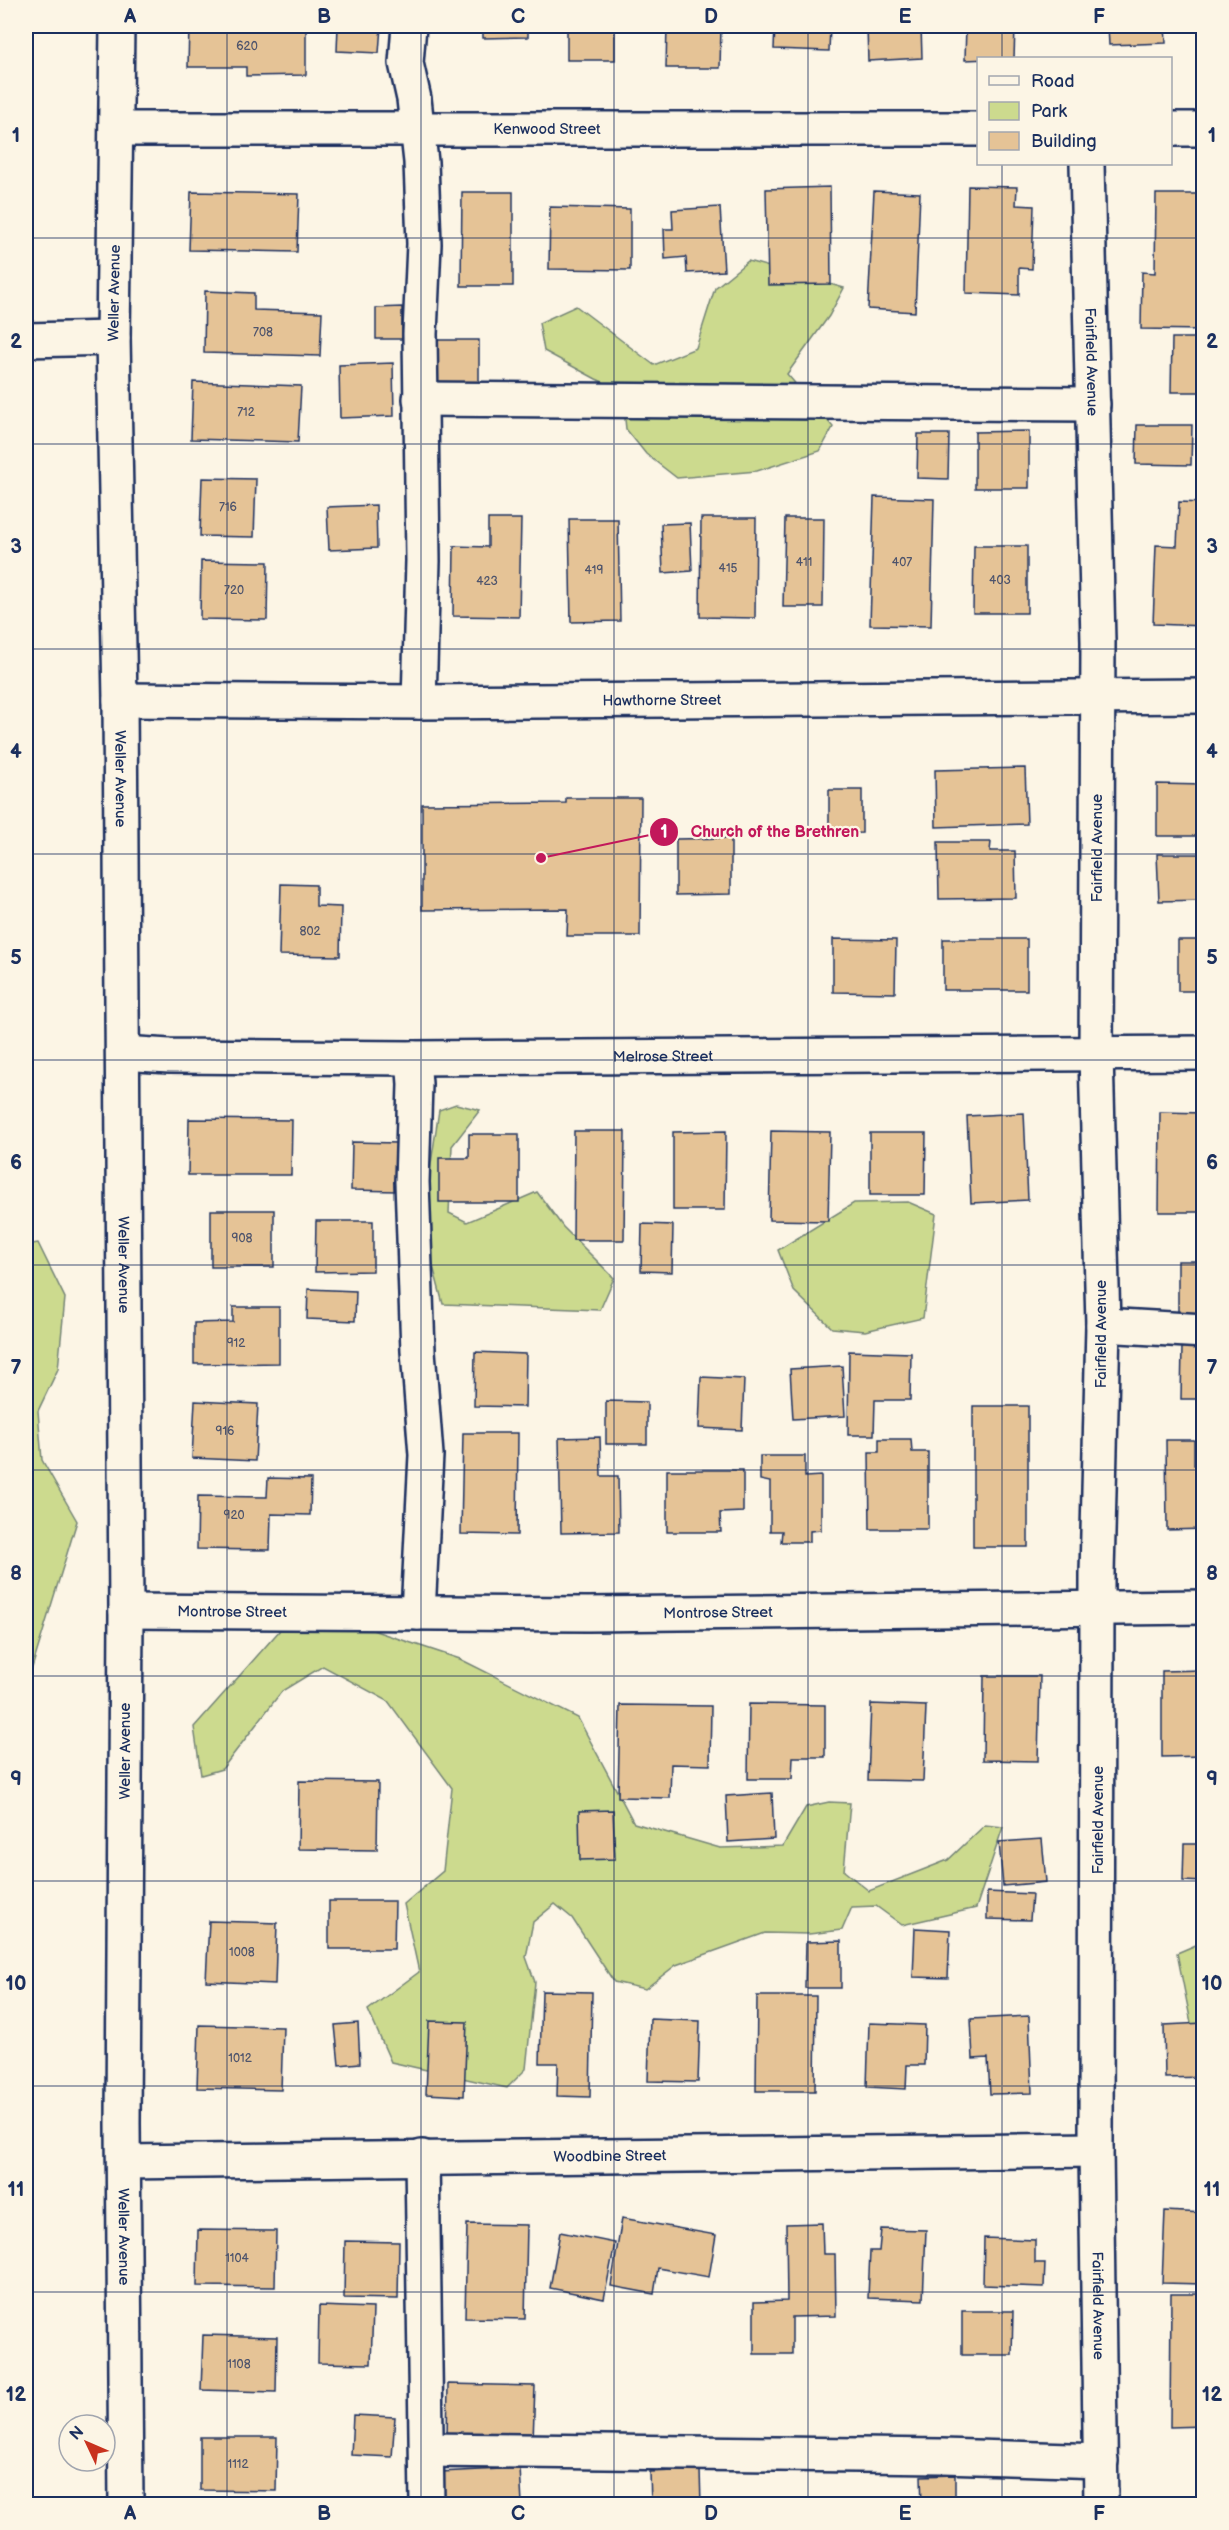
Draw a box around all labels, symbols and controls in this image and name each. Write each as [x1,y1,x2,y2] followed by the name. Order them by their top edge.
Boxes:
[123,5,137,29] text: A
[317,5,331,29] text: B
[511,5,525,29] text: C
[704,5,718,29] text: D
[899,5,912,29] text: E
[1093,5,1105,29] text: F
[236,39,258,54] house number: 620
[977,57,1172,165] legend
[1031,71,1075,92] text: Road
[1031,101,1067,122] text: Park
[493,120,601,139] street label: Kenwood Street
[12,124,20,148] text: 1
[1208,124,1216,148] text: 1
[1031,131,1097,152] text: Building
[104,244,125,342] street label: Weller Avenue
[1080,308,1102,416] street label: Fairfield Avenue
[253,325,273,340] house number: 708
[10,330,22,354] text: 2
[1206,330,1218,354] text: 2
[237,405,255,420] house number: 712
[219,500,237,515] house number: 716
[10,535,22,559] text: 3
[1206,535,1218,559] text: 3
[796,555,812,570] house number: 411
[892,555,912,570] house number: 407
[719,561,738,576] house number: 415
[585,563,604,578] house number: 419
[989,573,1011,588] house number: 403
[476,574,498,589] house number: 423
[224,583,244,598] house number: 720
[602,691,722,711] street label: Hawthorne Street
[110,730,130,828] street label: Weller Avenue
[10,740,22,764] text: 4
[1206,740,1218,764] text: 4
[1088,794,1107,902] street label: Fairfield Avenue
[649,815,871,849] callout: Church of the Brethren
[660,822,668,843] text: 1
[691,823,859,842] text: Church of the Brethren
[299,924,321,939] house number: 802
[10,946,22,970] text: 5
[1206,946,1218,970] text: 5
[613,1047,713,1067] street label: Melrose Street
[10,1151,22,1175] text: 6
[1206,1151,1218,1175] text: 6
[113,1216,133,1314] street label: Weller Avenue
[232,1231,253,1246] house number: 908
[1092,1280,1111,1388] street label: Fairfield Avenue
[227,1336,245,1351] house number: 912
[10,1356,22,1380] text: 7
[1206,1356,1218,1380] text: 7
[216,1424,234,1439] house number: 916
[223,1508,245,1523] house number: 920
[10,1562,22,1586] text: 8
[1206,1562,1218,1586] text: 8
[177,1602,287,1622] street label: Montrose Street
[663,1603,773,1623] street label: Montrose Street
[116,1702,135,1800] street label: Weller Avenue
[1089,1766,1108,1874] street label: Fairfield Avenue
[10,1767,22,1791] text: 9
[1206,1767,1218,1791] text: 9
[229,1945,255,1960] house number: 1008
[6,1972,26,1996] text: 10
[1202,1972,1222,1996] text: 10
[228,2051,252,2066] house number: 1012
[553,2146,667,2167] street label: Woodbine Street
[8,2178,24,2202] text: 11
[1204,2178,1220,2202] text: 11
[114,2188,133,2286] street label: Weller Avenue
[225,2251,250,2266] house number: 1104
[1087,2251,1108,2360] street label: Fairfield Avenue
[227,2357,251,2372] house number: 1108
[6,2383,26,2407] text: 12
[1202,2383,1222,2407] text: 12
[57,2413,117,2473] north arrow
[66,2423,88,2445] text: N
[227,2457,249,2472] house number: 1112
[123,2502,137,2526] text: A
[317,2502,331,2526] text: B
[511,2502,525,2526] text: C
[704,2502,718,2526] text: D
[899,2502,912,2526] text: E
[1093,2502,1105,2526] text: F

